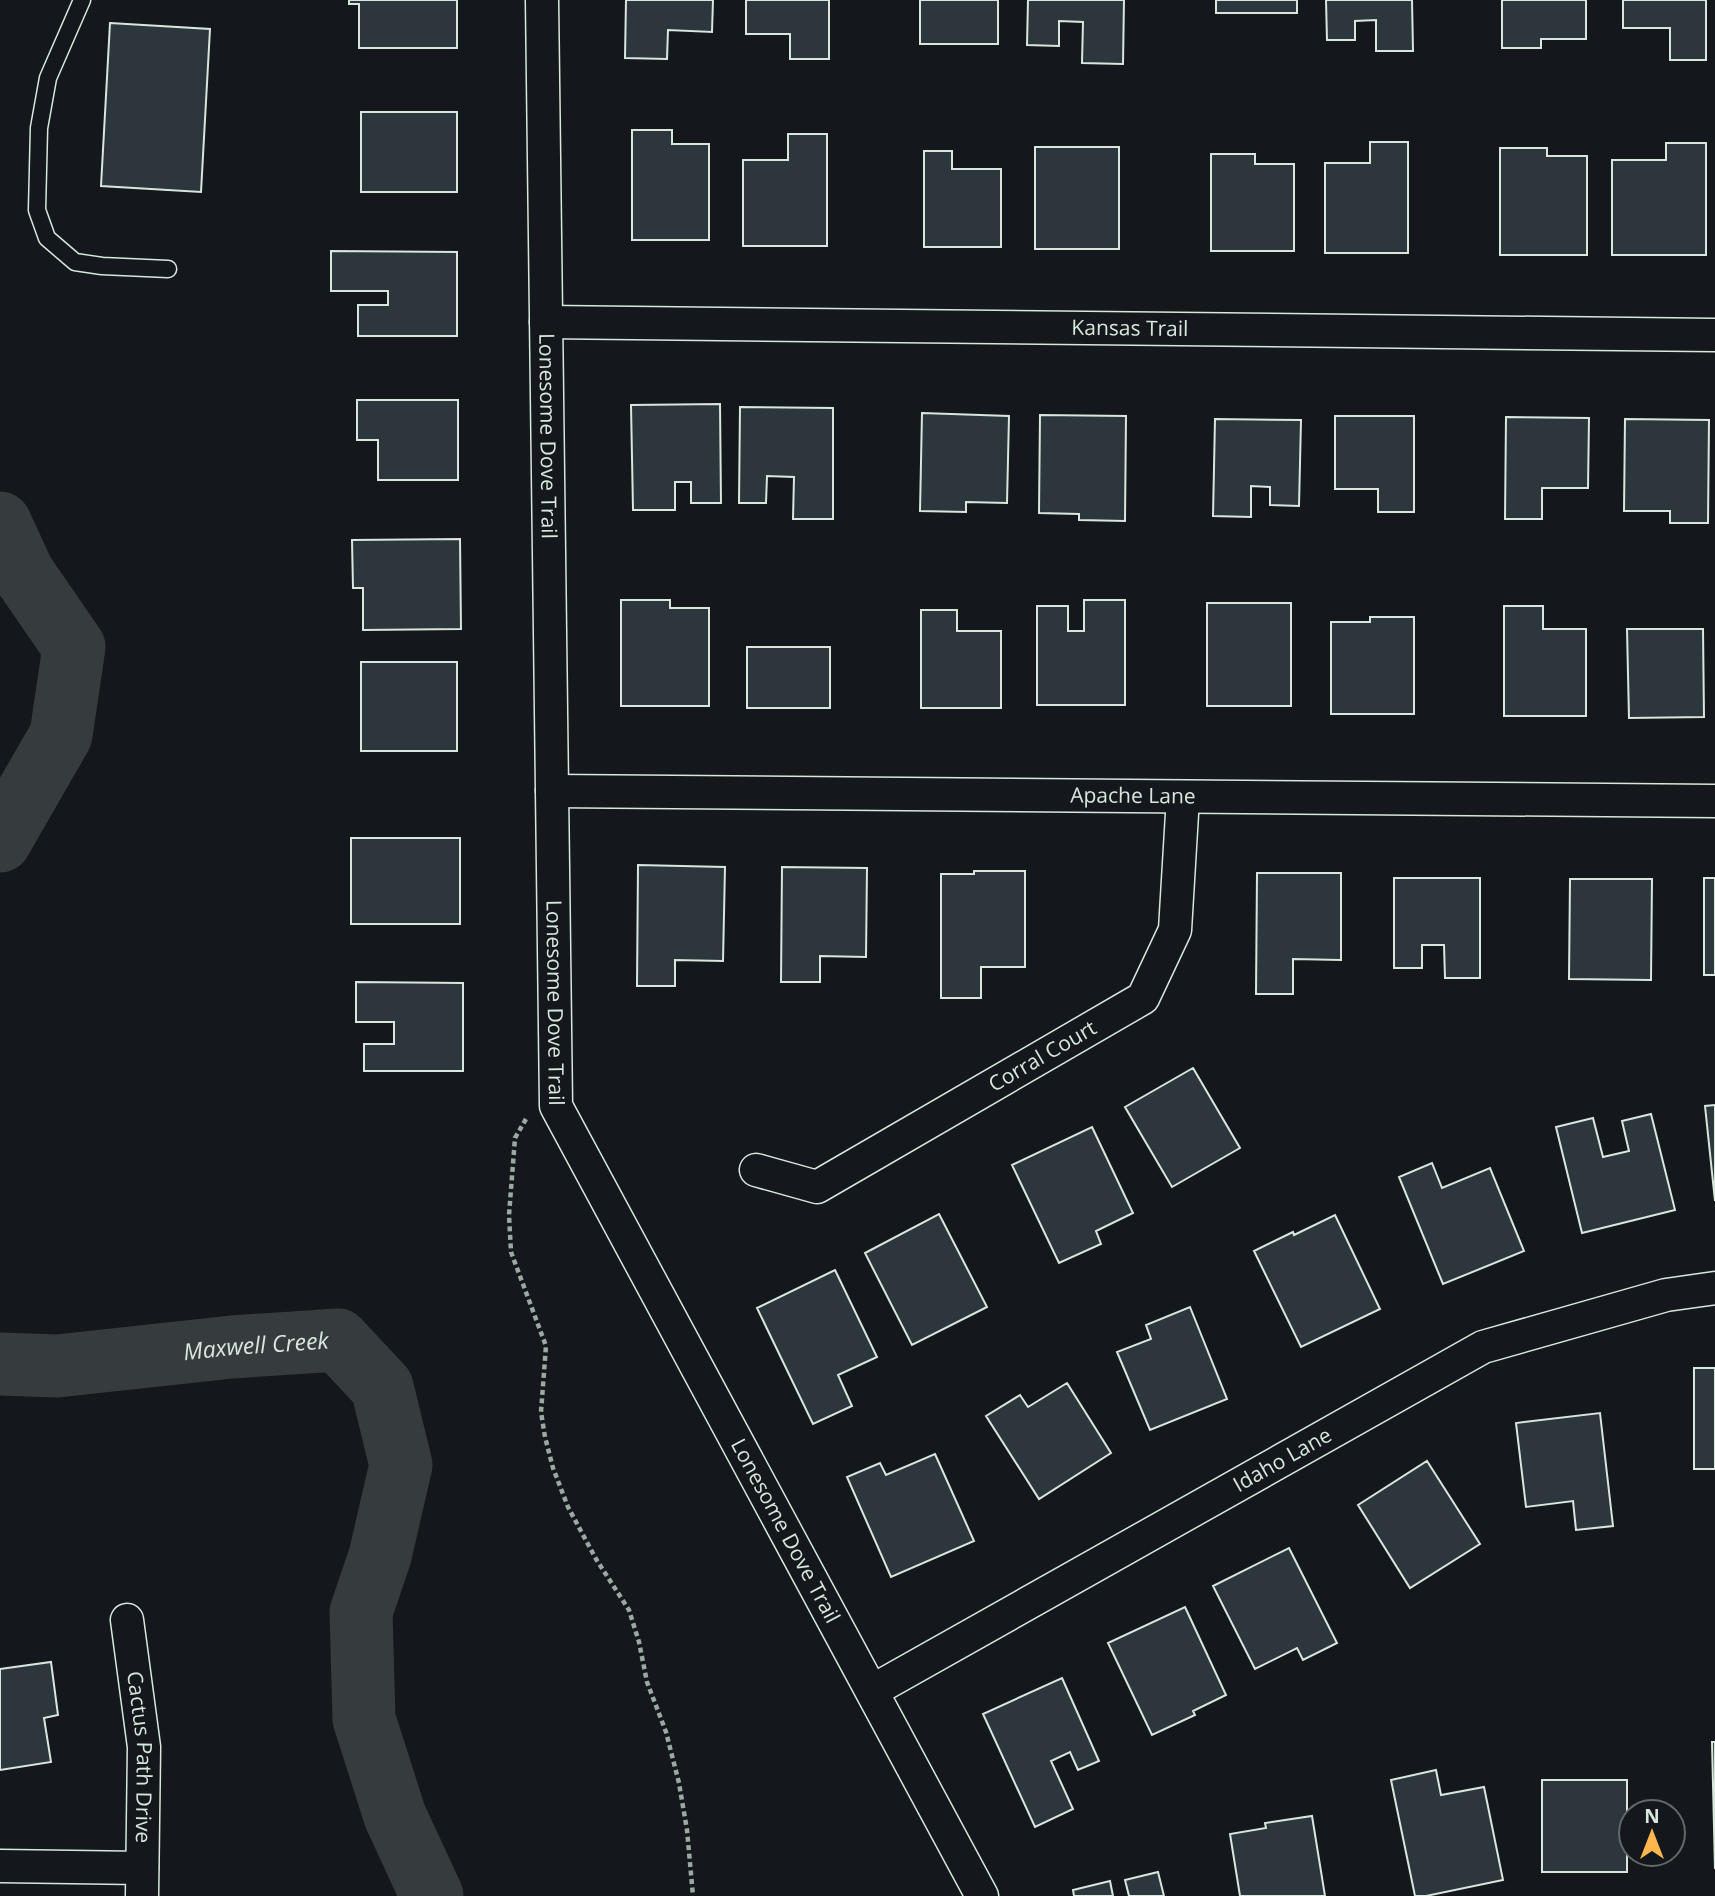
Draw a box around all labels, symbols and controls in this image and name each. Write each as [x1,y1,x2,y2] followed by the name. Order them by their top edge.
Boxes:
[1071,313,1189,342] street label: Kansas Trail
[533,333,564,539] street label: Lonesome Dove Trail
[1070,780,1196,810] street label: Apache Lane
[540,900,571,1106] street label: Lonesome Dove Trail
[983,1013,1101,1098] street label: Corral Court
[182,1324,330,1367] water label: Maxwell Creek
[1228,1420,1336,1498] street label: Idaho Lane
[725,1433,847,1628] street label: Lonesome Dove Trail
[121,1669,159,1843] street label: Cactus Path Drive
[1617,1798,1687,1868] north arrow
[1644,1803,1660,1829] text: N

